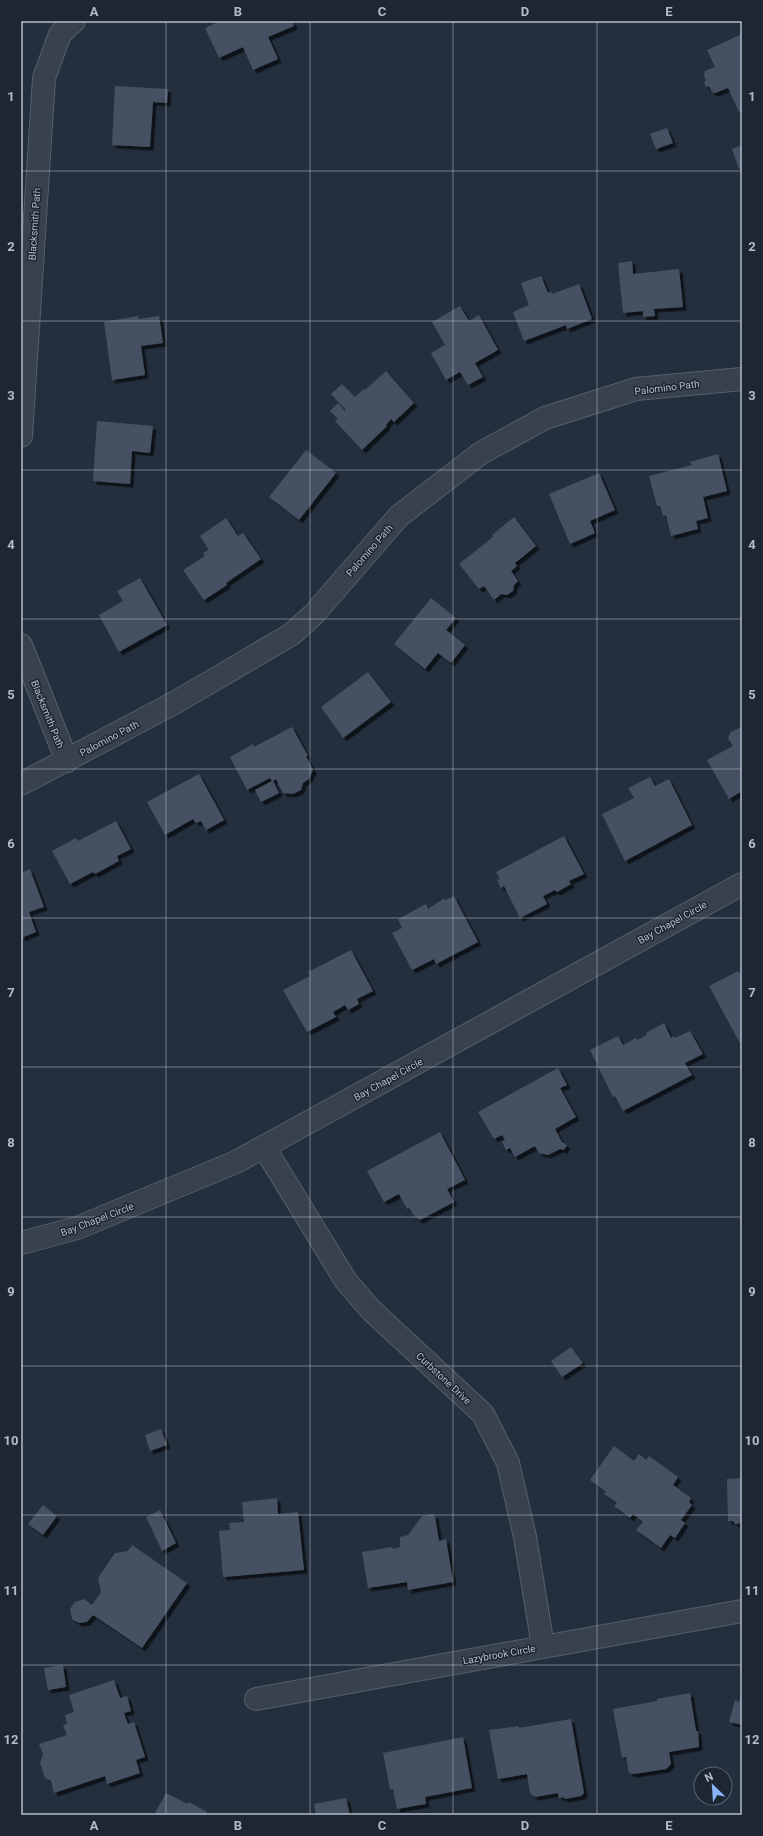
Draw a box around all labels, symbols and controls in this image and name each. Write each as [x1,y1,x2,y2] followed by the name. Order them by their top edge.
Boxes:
[90,4,99,19] text: A
[234,4,242,19] text: B
[378,4,387,19] text: C
[521,4,529,19] text: D
[665,4,673,19] text: E
[7,89,15,104] text: 1
[748,89,756,104] text: 1
[26,187,43,261] street label: Blacksmith Path
[7,239,15,254] text: 2
[748,239,756,254] text: 2
[634,378,700,397] street label: Palomino Path
[7,388,15,403] text: 3
[748,388,756,403] text: 3
[344,522,395,579] street label: Palomino Path
[7,537,15,552] text: 4
[748,537,756,552] text: 4
[29,679,66,750] street label: Blacksmith Path
[7,687,15,702] text: 5
[748,687,756,702] text: 5
[78,718,141,759] street label: Palomino Path
[7,836,15,851] text: 6
[748,836,756,851] text: 6
[636,899,709,946] street label: Bay Chapel Circle
[7,985,15,1000] text: 7
[748,985,756,1000] text: 7
[352,1056,425,1103] street label: Bay Chapel Circle
[7,1135,15,1150] text: 8
[748,1135,756,1150] text: 8
[59,1200,135,1238] street label: Bay Chapel Circle
[7,1284,15,1299] text: 9
[748,1284,756,1299] text: 9
[414,1350,473,1407] street label: Curbstone Drive
[4,1433,18,1448] text: 10
[745,1433,759,1448] text: 10
[4,1583,18,1598] text: 11
[745,1583,759,1598] text: 11
[462,1643,536,1666] street label: Lazybrook Circle
[4,1732,18,1747] text: 12
[745,1732,759,1747] text: 12
[693,1766,733,1806] north arrow
[703,1770,715,1785] text: N
[90,1818,99,1833] text: A
[234,1818,242,1833] text: B
[378,1818,387,1833] text: C
[521,1818,529,1833] text: D
[665,1818,673,1833] text: E

